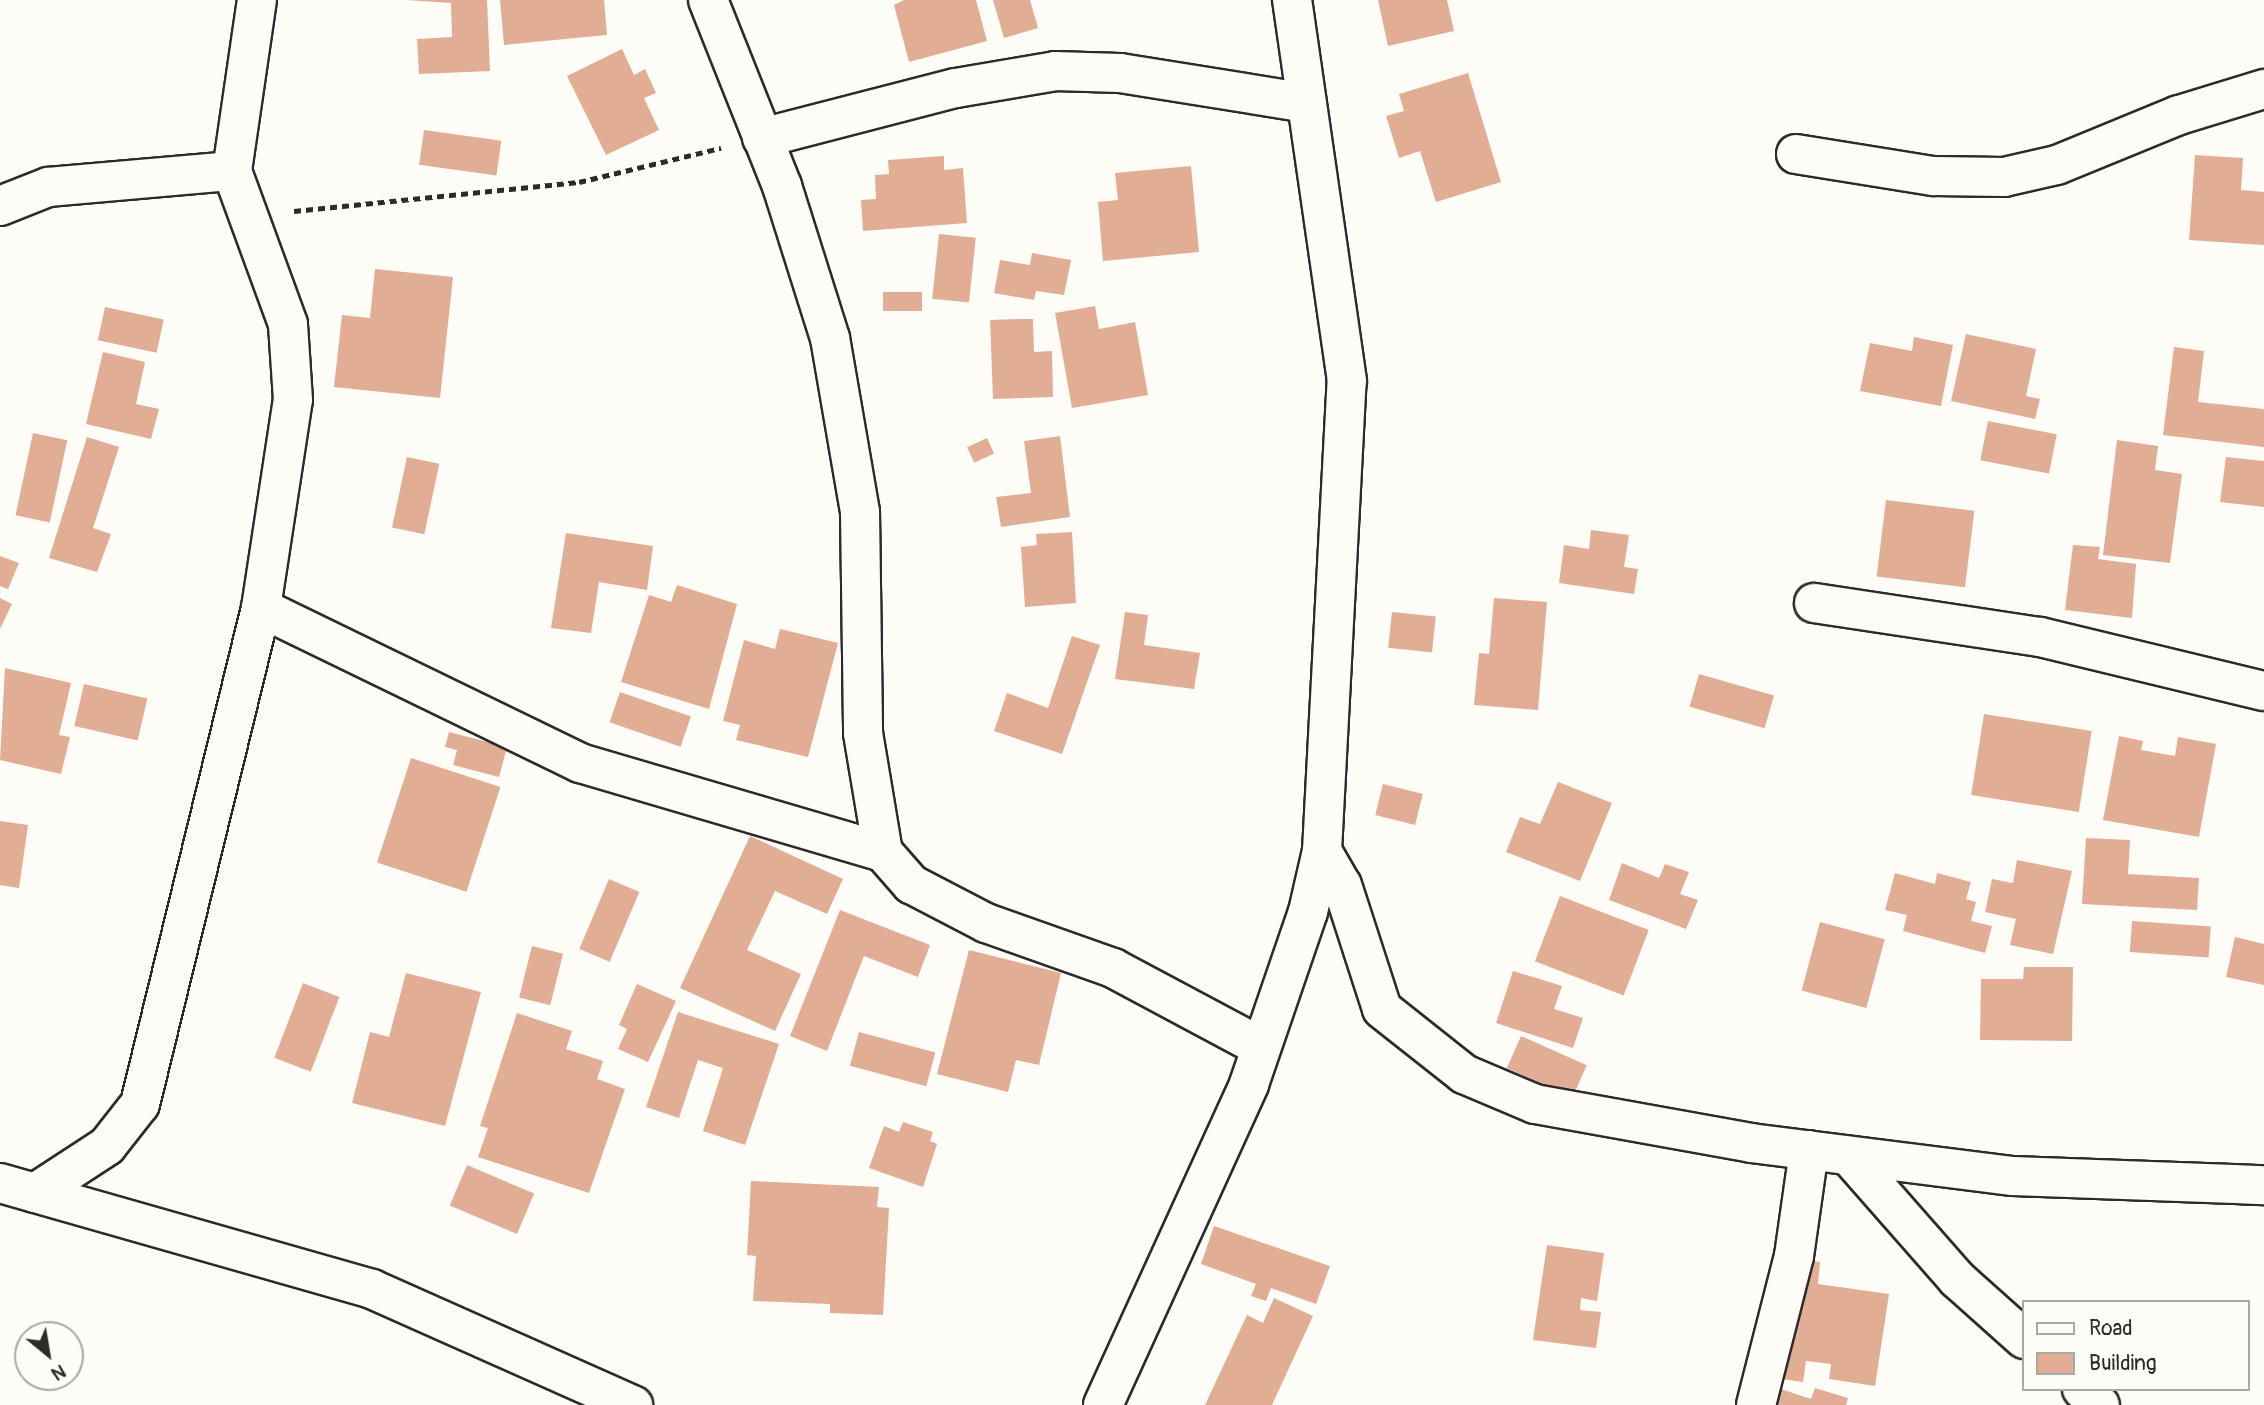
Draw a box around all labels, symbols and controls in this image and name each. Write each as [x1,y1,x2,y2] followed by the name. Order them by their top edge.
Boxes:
[2022,1300,2250,1391] legend
[2089,1315,2133,1342] text: Road
[14,1321,84,1391] north arrow
[2089,1350,2156,1377] text: Building
[47,1359,70,1386] text: N

